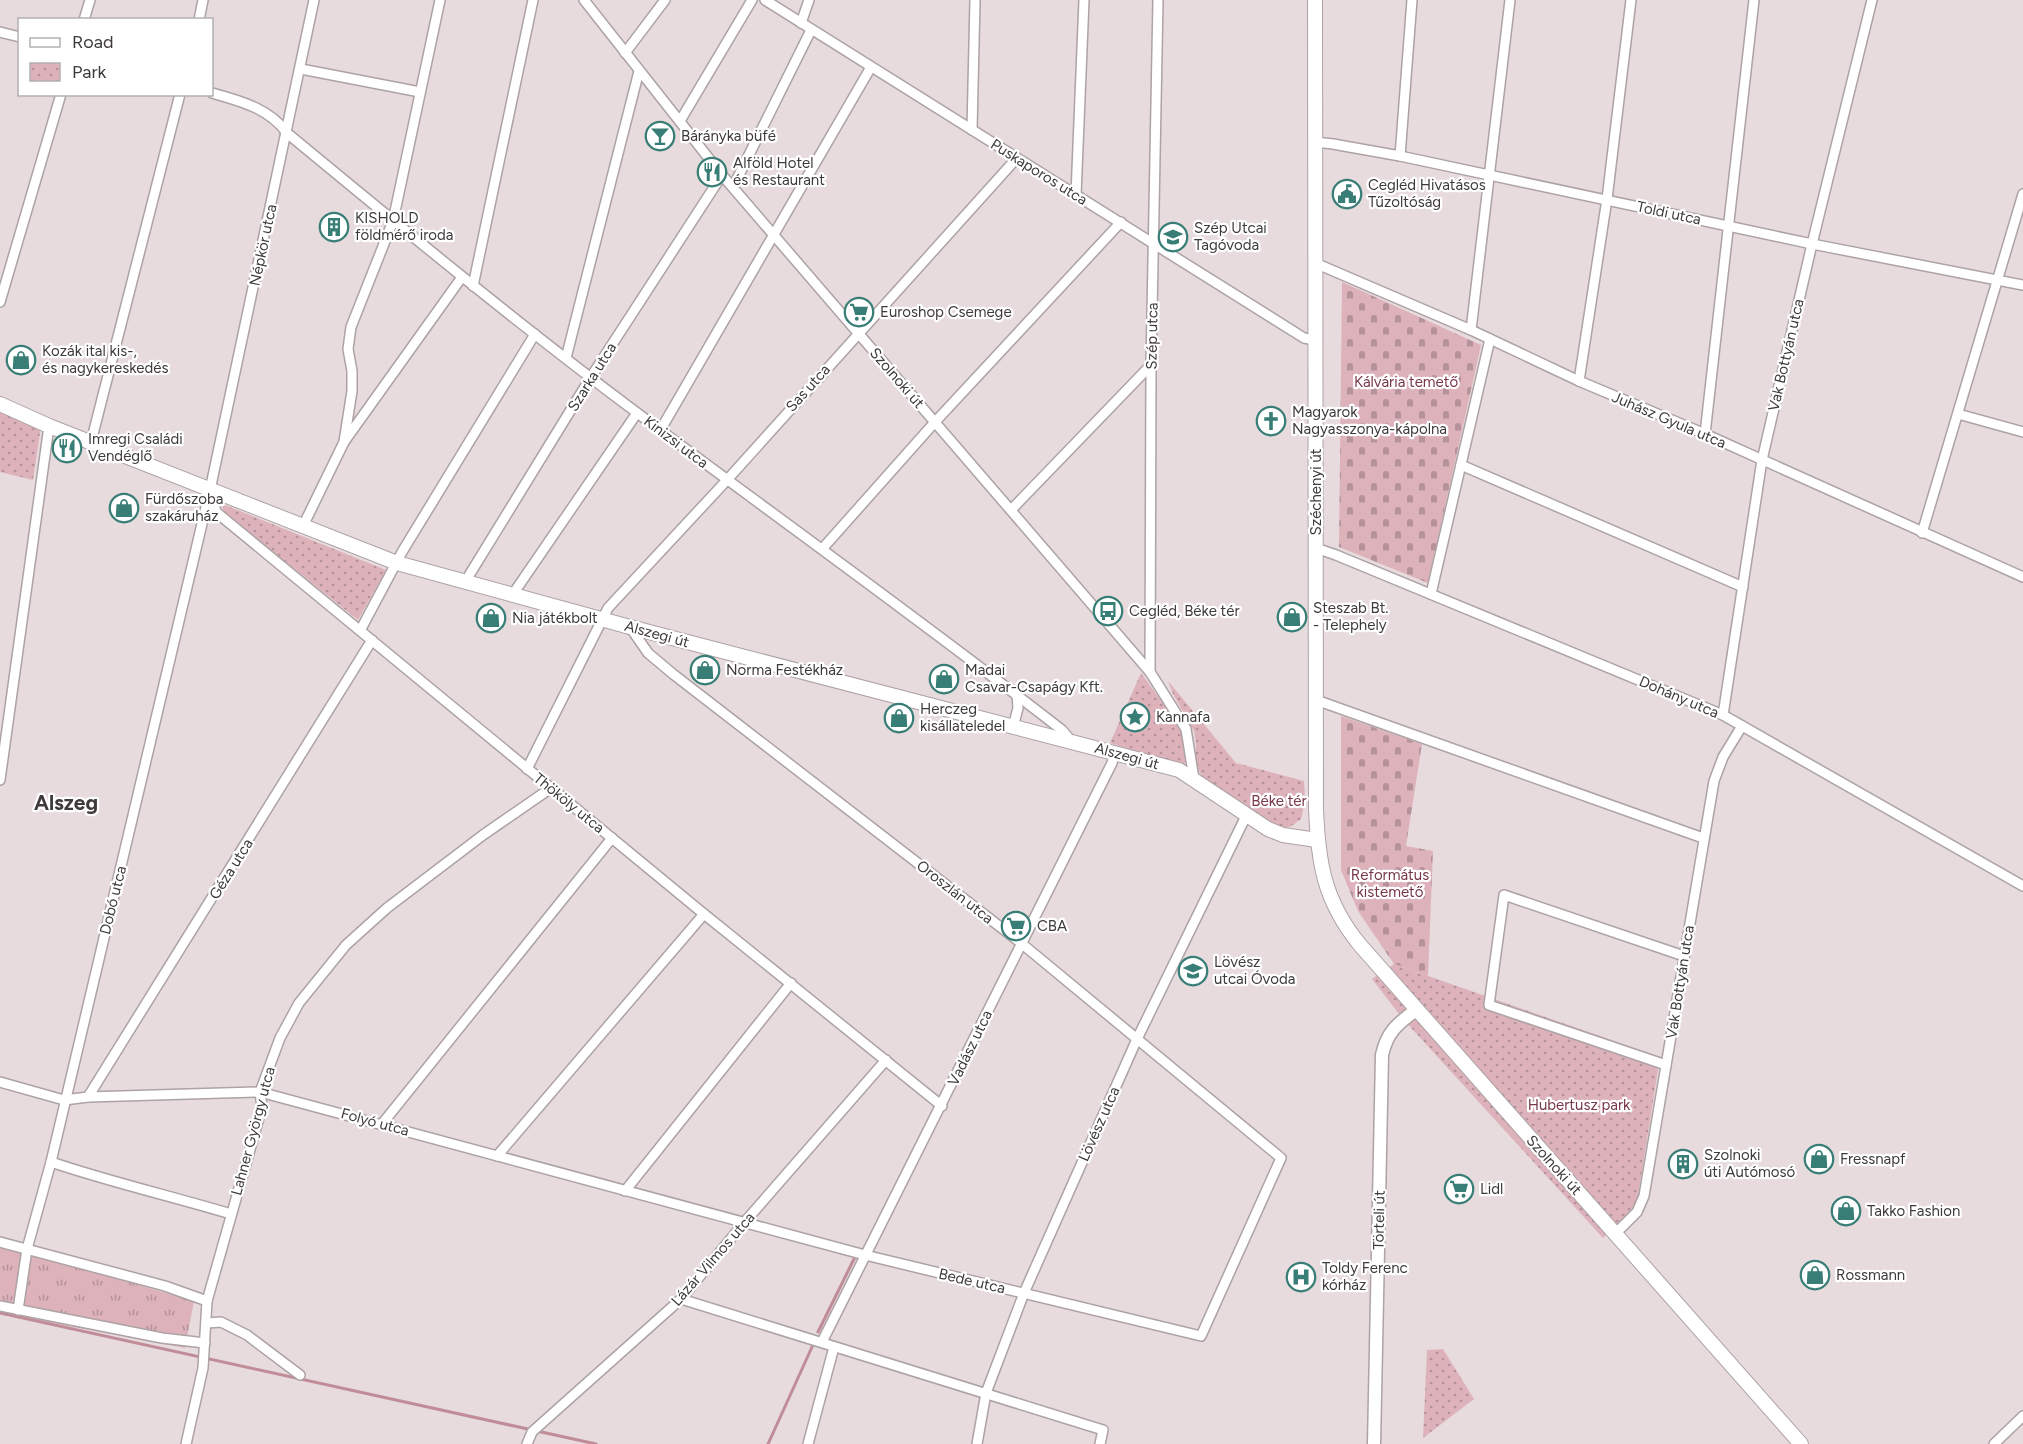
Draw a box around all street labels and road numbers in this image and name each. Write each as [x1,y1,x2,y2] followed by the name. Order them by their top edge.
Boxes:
[987,135,1091,209] street label: Puskaporos utca
[1635,197,1703,229] street label: Toldi utca
[246,203,280,287] street label: Népkör utca
[1764,297,1808,413] street label: Vak Bottyán utca
[1142,302,1162,370] street label: Szép utca
[564,339,620,415] street label: Szarka utca
[866,344,928,412] street label: Szolnoki út
[782,361,834,415] street label: Sas utca
[1609,388,1729,452] street label: Juhász Gyula utca
[640,412,712,472] street label: Kinizsi utca
[1307,448,1325,535] street label: Széchenyi út
[623,617,692,651] street label: Alszegi út
[1637,672,1721,722] street label: Dohány utca
[1093,739,1162,773] street label: Alszegi út
[530,769,608,837] street label: Thököly utca
[205,835,257,903] street label: Géza utca
[913,856,997,928] street label: Oroszlán utca
[96,864,130,936] street label: Dobó utca
[1662,924,1698,1040] street label: Vak Bottyán utca
[944,1007,996,1089] street label: Vadász utca
[227,1065,279,1197] street label: Lahner György utca
[1075,1084,1123,1164] street label: Lövész utca
[339,1104,411,1140] street label: Folyó utca
[1523,1131,1586,1199] street label: Szolnoki út
[1369,1190,1389,1250] street label: Törteli út
[667,1208,759,1310] street label: Lázár Vilmos utca
[937,1265,1007,1297] street label: Bede utca

